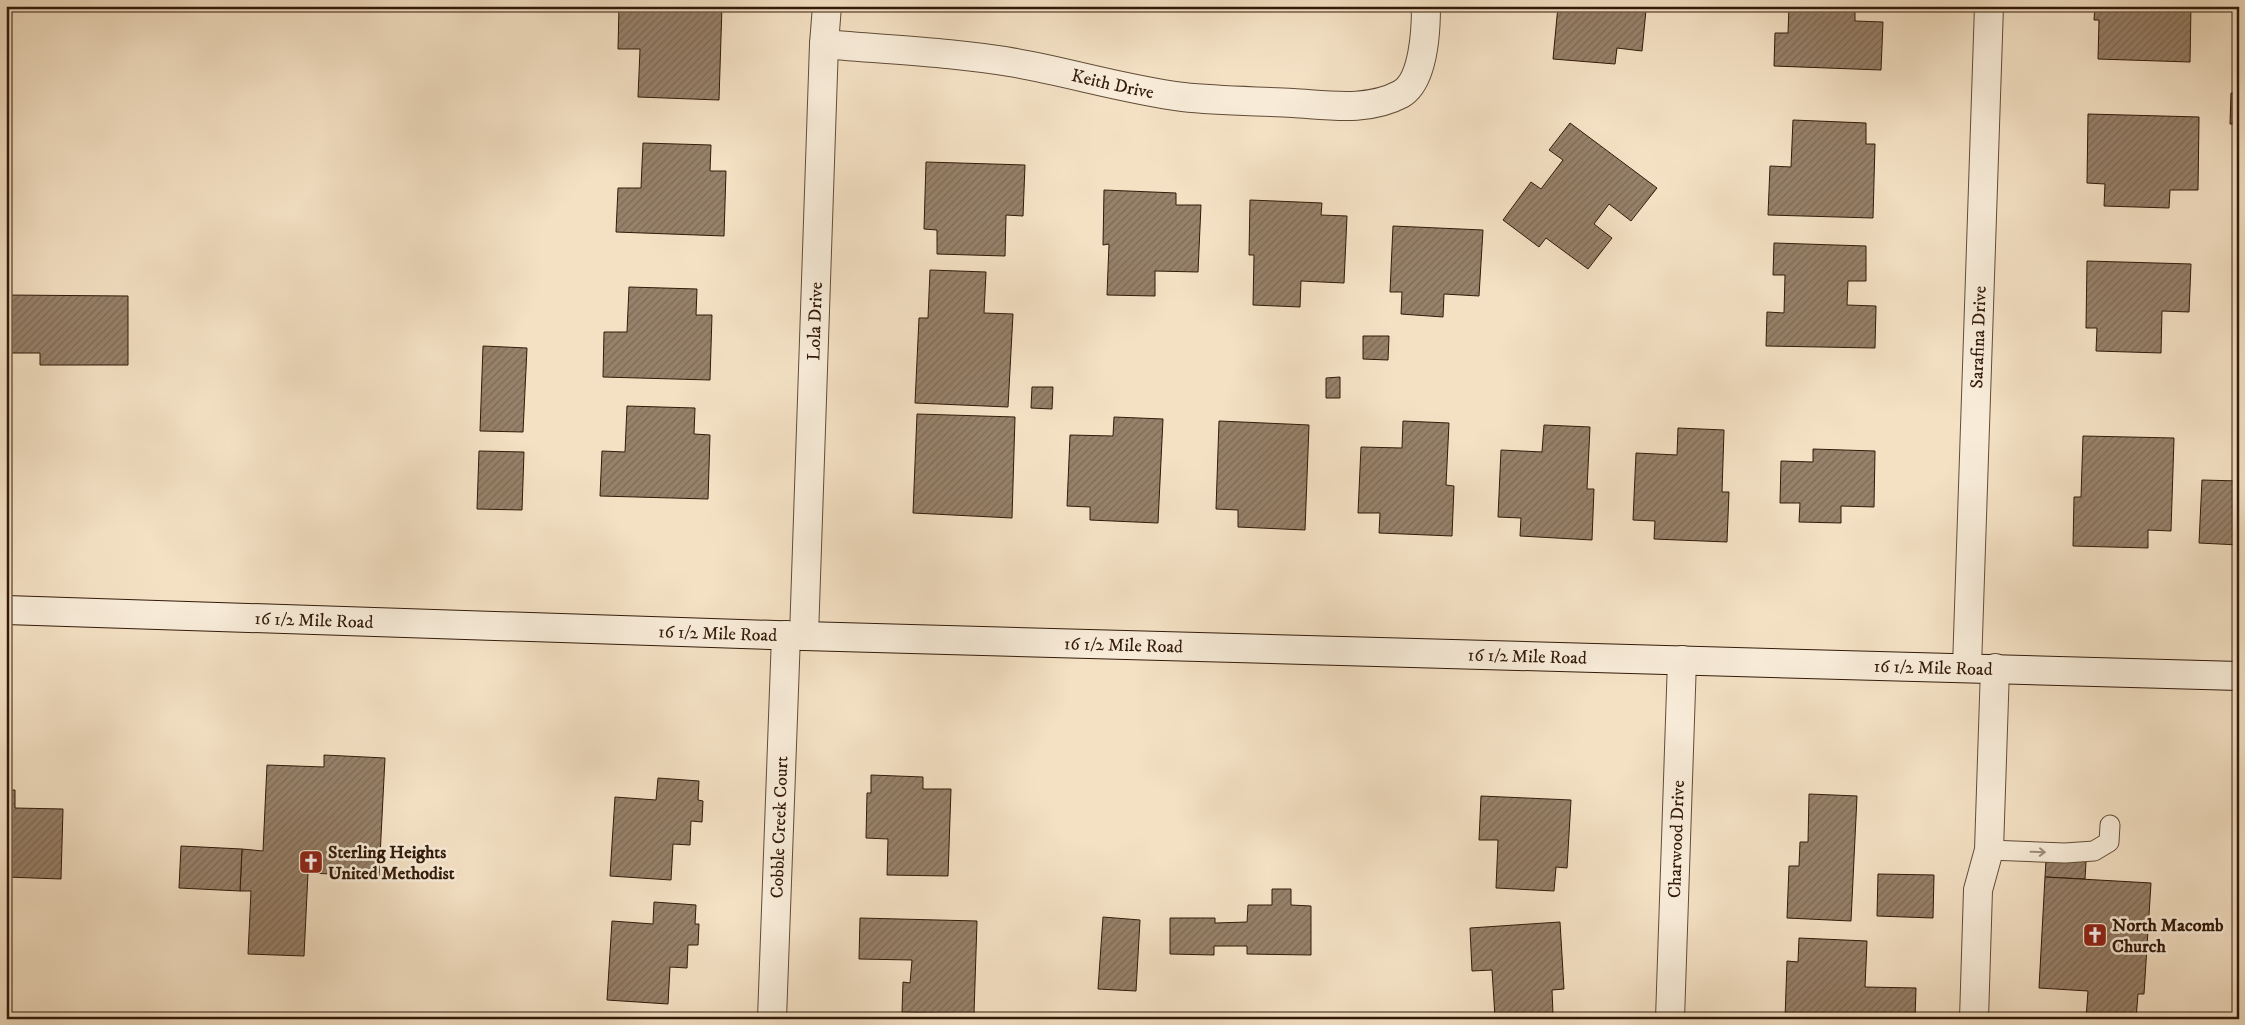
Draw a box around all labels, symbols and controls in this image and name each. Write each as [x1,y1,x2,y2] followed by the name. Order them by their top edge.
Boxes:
[1069,65,1156,104] street label: Keith Drive
[803,282,828,361] street label: Lola Drive
[1966,286,1992,389] street label: Sarafina Drive
[254,608,374,634] street label: 16 1/2 Mile Road
[658,621,777,647] street label: 16 1/2 Mile Road
[1064,633,1183,659] street label: 16 1/2 Mile Road
[1467,645,1587,670] street label: 16 1/2 Mile Road
[1873,656,1993,681] street label: 16 1/2 Mile Road
[766,755,794,899] street label: Cobble Creek Court
[1664,780,1690,898] street label: Charwood Drive
[328,842,455,885] place label: Sterling Heights United Methodist
[2030,847,2046,857] one-way arrow
[298,849,324,875] church icon: Sterling Heights United Methodist
[2112,915,2224,958] place label: North Macomb Church
[2082,922,2108,948] church icon: North Macomb Church

